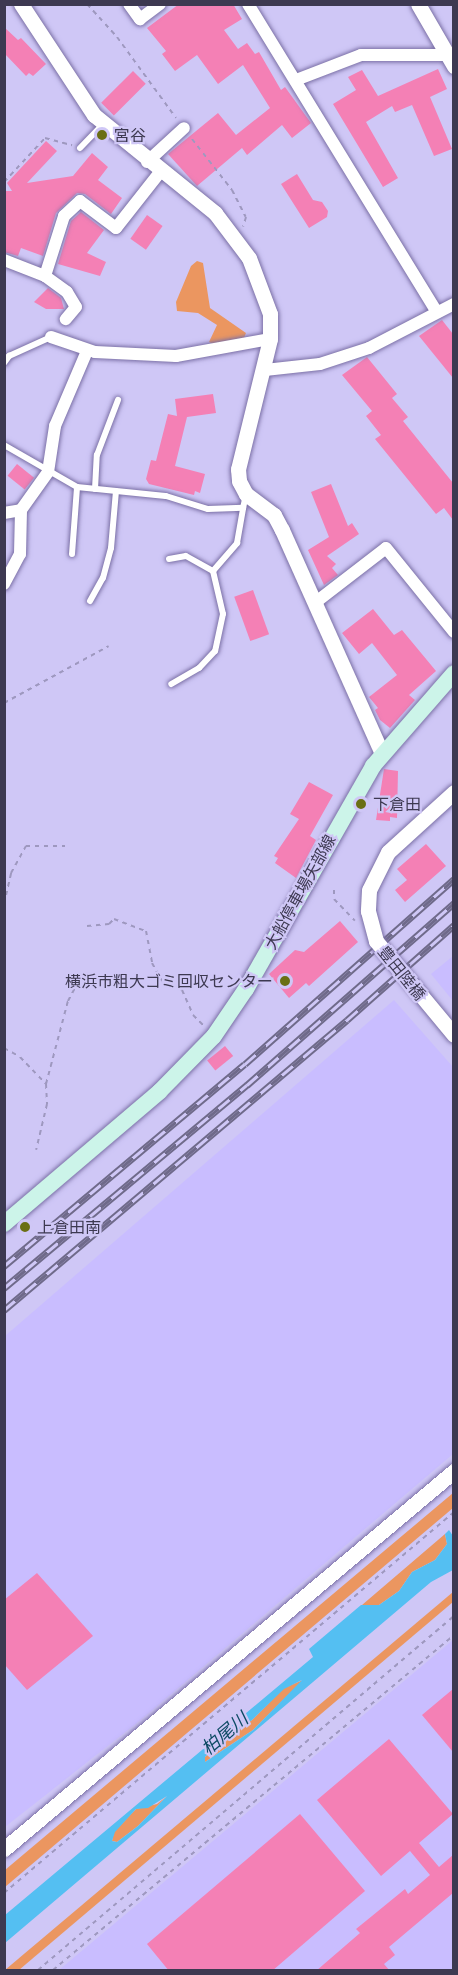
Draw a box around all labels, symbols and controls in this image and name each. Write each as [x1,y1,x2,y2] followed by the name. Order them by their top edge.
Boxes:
[114,125,146,145] place label: 宮谷
[95,128,109,142] marker: 宮谷
[373,794,421,814] place label: 下倉田
[354,797,368,811] marker: 下倉田
[261,831,339,953] street label: 大船停車場矢部線
[374,942,430,1004] street label: 豊田陸橋
[65,971,273,991] place label: 横浜市粗大ゴミ回収センター
[278,974,292,988] marker: 横浜市粗大ゴミ回収センター
[37,1217,101,1237] place label: 上倉田南
[18,1220,32,1234] marker: 上倉田南
[197,1708,253,1760] water label: 柏尾川

